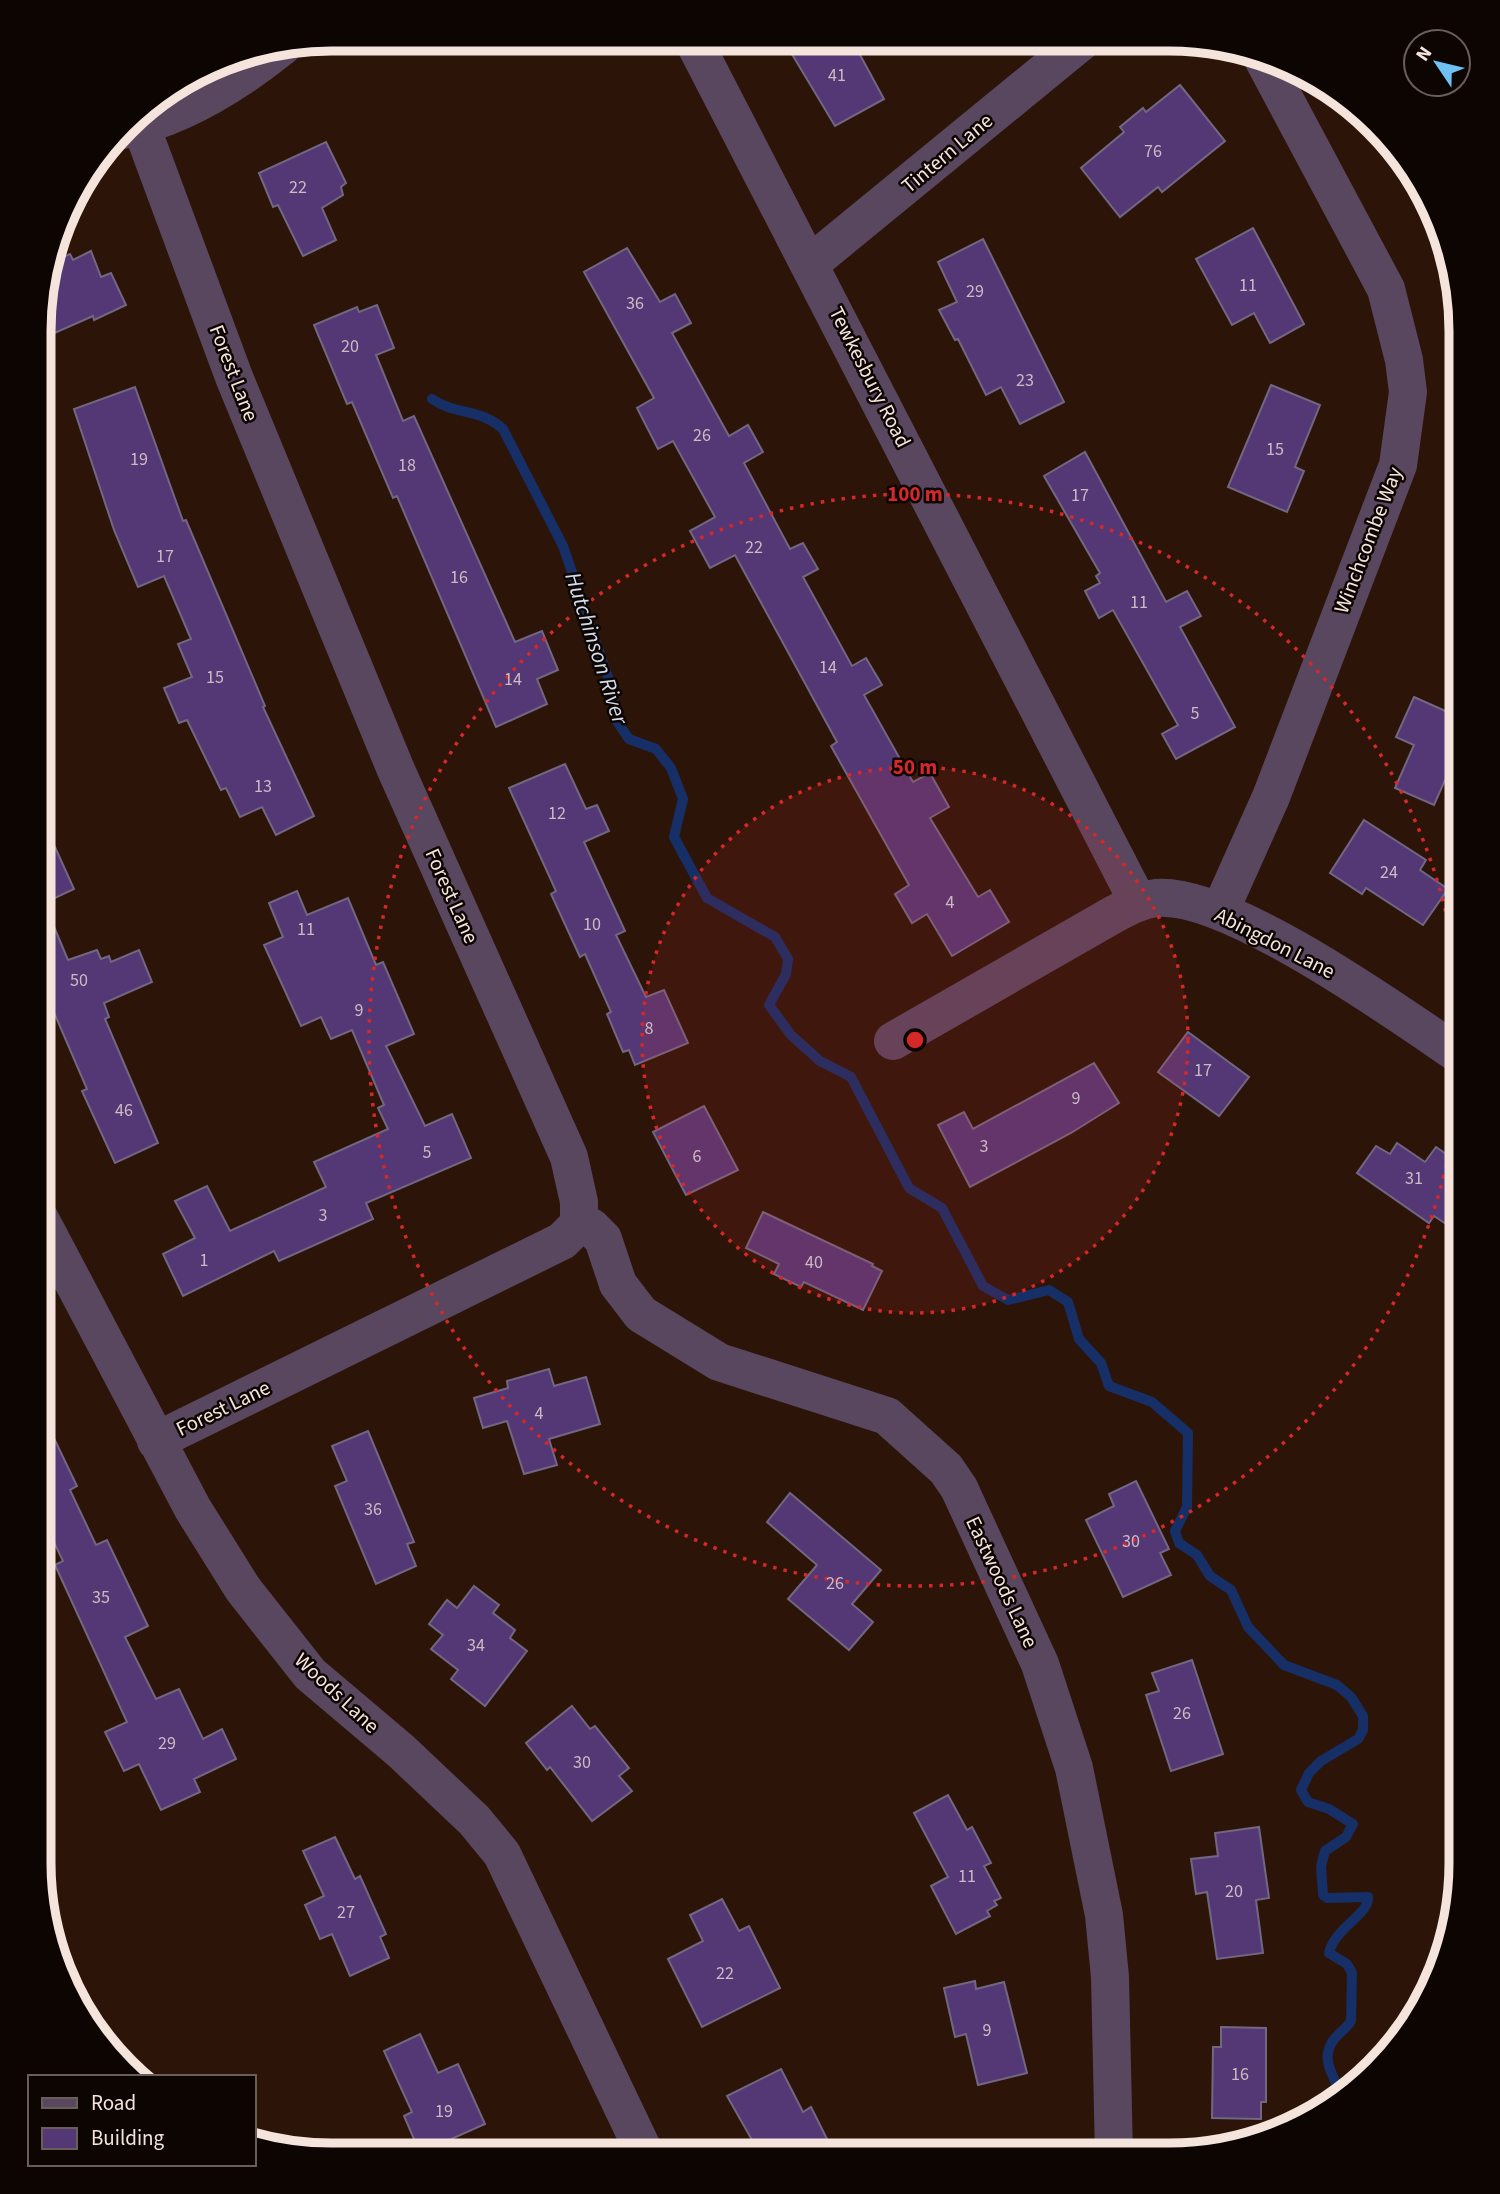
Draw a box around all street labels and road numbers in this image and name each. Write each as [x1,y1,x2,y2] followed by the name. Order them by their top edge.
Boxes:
[895,106,999,200] street label: Tintern Lane
[822,301,918,453] street label: Tewkesbury Road
[202,320,266,426] street label: Forest Lane
[1326,462,1410,618] street label: Winchcombe Way
[418,844,486,948] street label: Forest Lane
[1210,900,1340,986] street label: Abingdon Lane
[171,1372,275,1444] street label: Forest Lane
[958,1511,1046,1653] street label: Eastwoods Lane
[288,1646,386,1740] street label: Woods Lane

